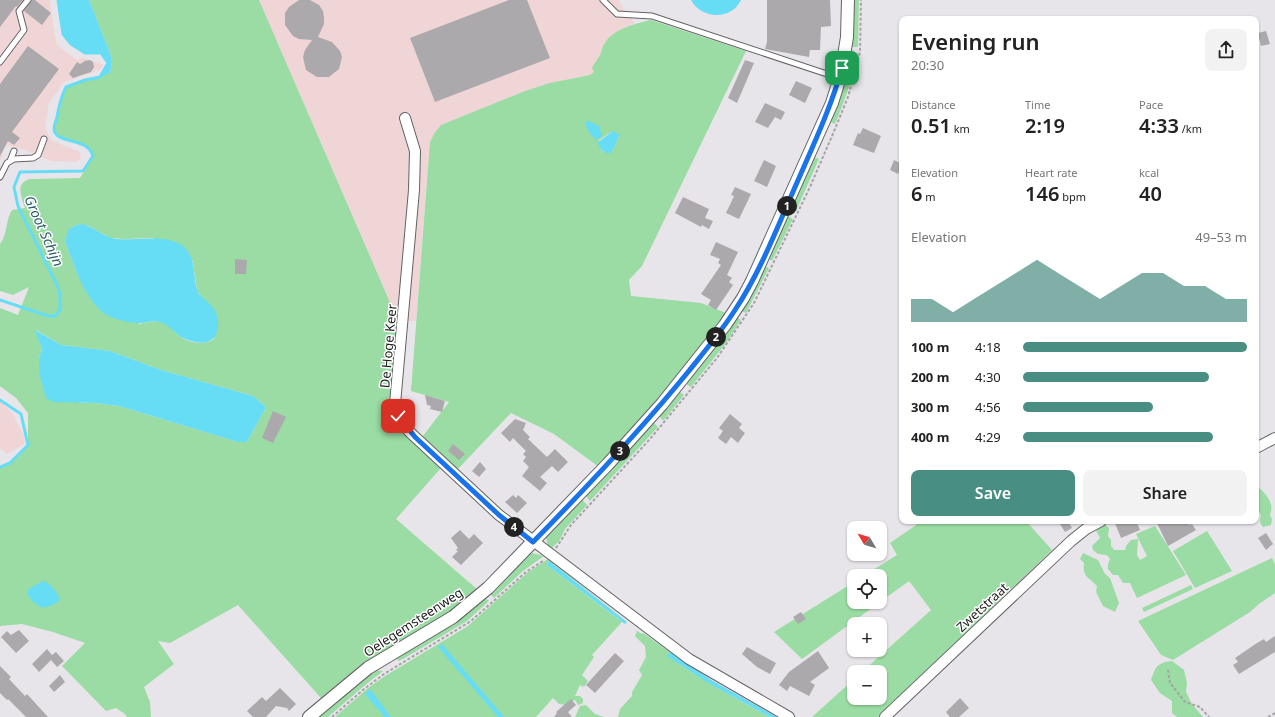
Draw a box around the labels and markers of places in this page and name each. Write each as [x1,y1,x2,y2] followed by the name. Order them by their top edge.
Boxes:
[825,51,859,85] pin
[777,196,797,216] pin: 1
[706,327,726,347] pin: 2
[381,399,415,433] pin
[610,441,630,461] pin: 3
[504,517,524,537] pin: 4

